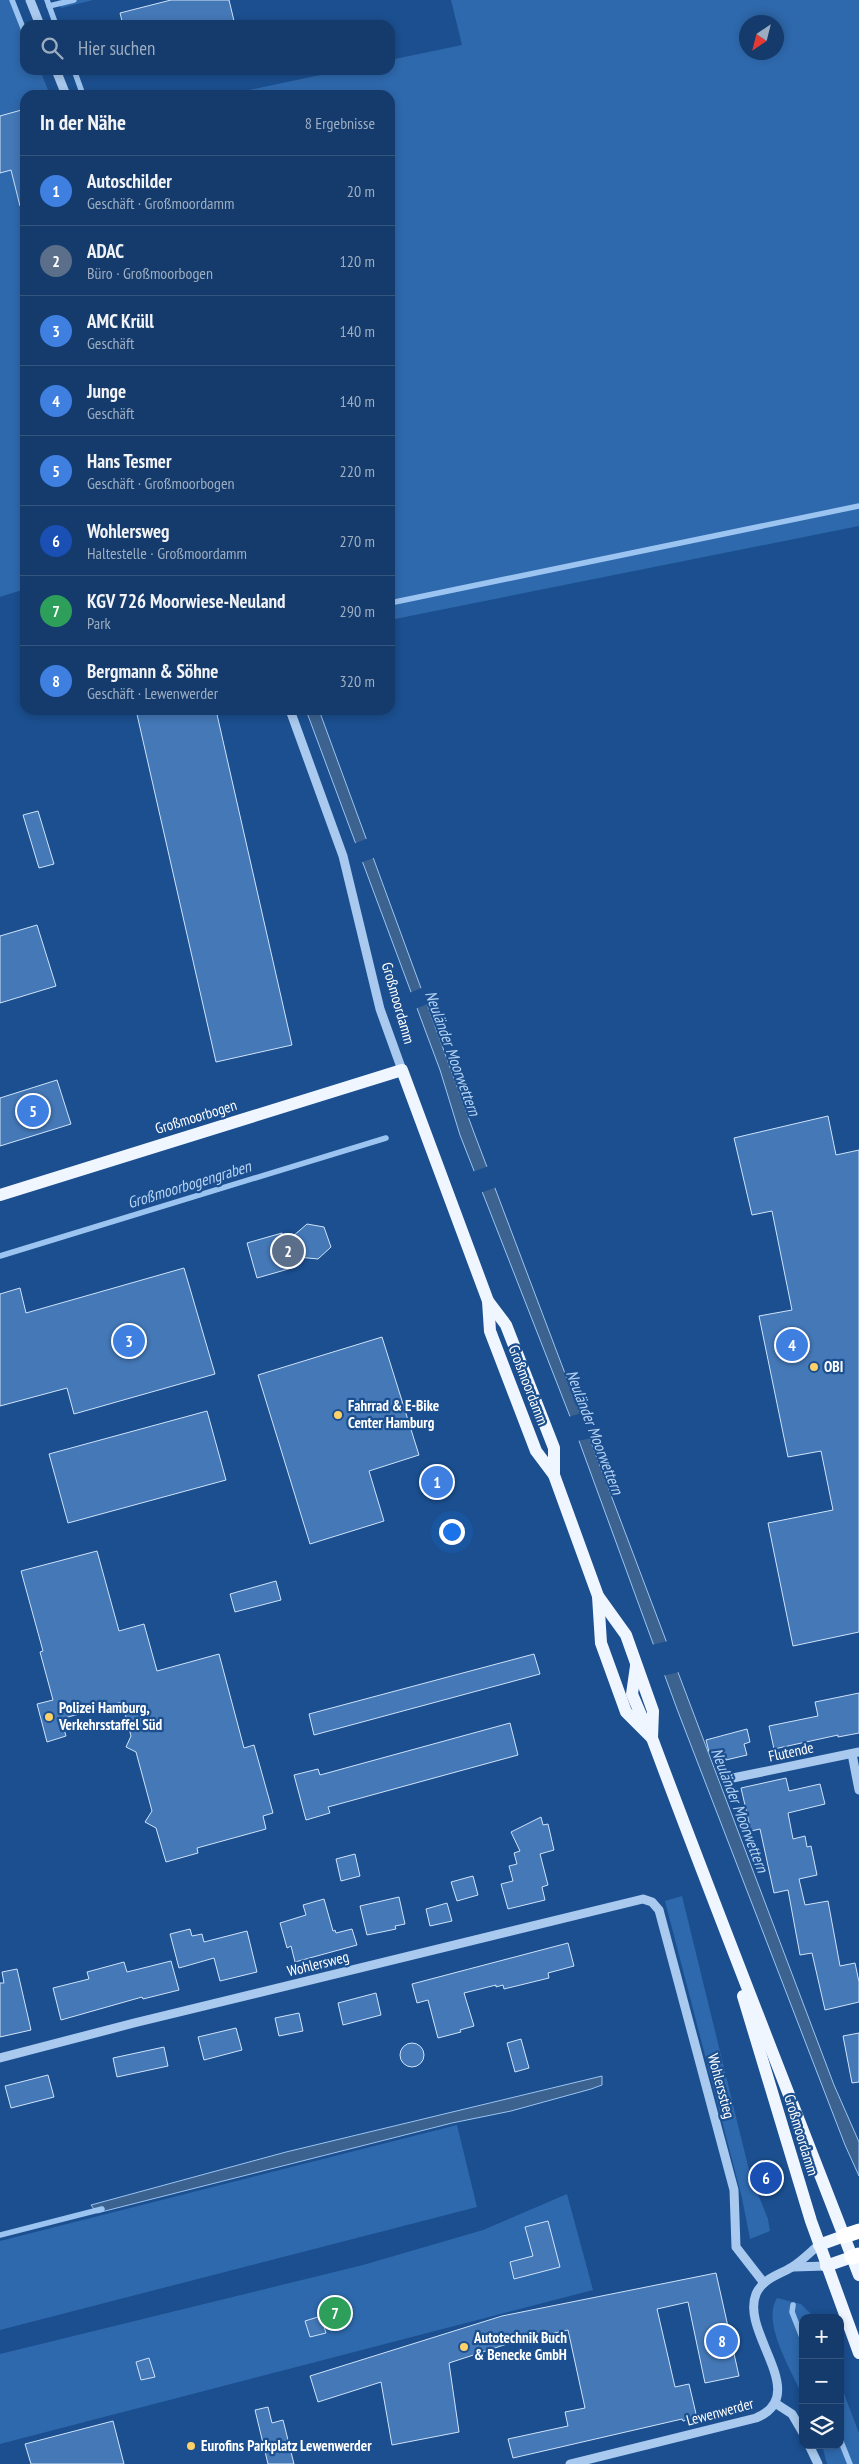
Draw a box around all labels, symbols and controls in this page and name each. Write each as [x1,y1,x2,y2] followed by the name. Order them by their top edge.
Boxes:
[739,15,784,60] north arrow
[20,20,395,75] search box
[38,34,66,62] icon: search
[78,36,155,60] text: Hier suchen
[40,109,126,136] text: In der Nähe
[305,113,375,133] text: 8 Ergebnisse
[87,169,172,193] text: Autoschilder
[52,181,60,201] text: 1
[347,181,375,201] text: 20 m
[87,193,234,213] text: Geschäft · Großmoordamm
[87,239,124,263] text: ADAC
[52,251,60,271] text: 2
[340,251,375,271] text: 120 m
[87,263,213,283] text: Büro · Großmoorbogen
[87,309,154,333] text: AMC Krüll
[52,321,60,341] text: 3
[340,321,375,341] text: 140 m
[87,333,134,353] text: Geschäft
[87,379,126,403] text: Junge
[52,391,60,411] text: 4
[340,391,375,411] text: 140 m
[87,403,134,423] text: Geschäft
[87,449,172,473] text: Hans Tesmer
[52,461,60,481] text: 5
[340,461,375,481] text: 220 m
[87,473,235,493] text: Geschäft · Großmoorbogen
[87,519,169,543] text: Wohlersweg
[52,531,60,551] text: 6
[340,531,375,551] text: 270 m
[87,543,247,563] text: Haltestelle · Großmoordamm
[87,589,286,613] text: KGV 726 Moorwiese-Neuland
[52,601,60,621] text: 7
[340,601,375,621] text: 290 m
[87,613,111,633] text: Park
[87,659,218,683] text: Bergmann & Söhne
[52,671,60,691] text: 8
[340,671,375,691] text: 320 m
[87,683,218,703] text: Geschäft · Lewenwerder
[378,960,419,1046] street label: Großmoordamm
[421,988,485,1119] water label: Neuländer Moorwettern
[17,1092,49,1130] pin: 5
[153,1095,239,1138] street label: Großmoorbogen
[125,1155,254,1212] water label: Großmoorbogengraben
[272,1232,304,1270] pin: 2
[113,1322,145,1360] pin: 3
[776,1326,808,1364] pin: 4
[505,1342,552,1428] street label: Großmoordamm
[824,1357,843,1376] place label: OBI
[808,1361,820,1373] marker: OBI
[562,1367,628,1498] water label: Neuländer Moorwettern
[348,1396,439,1432] place label: Fahrrad & E-Bike Center Hamburg
[332,1409,344,1421] marker: Fahrrad & E-Bike Center Hamburg
[421,1463,453,1501] pin: 1
[439,1519,465,1545] your location
[58,1698,162,1734] place label: Polizei Hamburg, Verkehrsstaffel Süd
[43,1711,55,1723] marker: Polizei Hamburg, Verkehrsstaffel Süd
[767,1737,815,1766] street label: Flutende
[707,1745,773,1876] water label: Neuländer Moorwettern
[285,1947,351,1980] street label: Wohlersweg
[704,2051,739,2120] street label: Wohlersstieg
[780,2092,823,2178] street label: Großmoordamm
[750,2159,782,2197] pin: 6
[319,2294,351,2332] pin: 7
[799,2314,844,2449] map controls
[799,2314,844,2359] button: +
[706,2322,738,2360] pin: 8
[473,2328,567,2364] place label: Autotechnik Buch & Benecke GmbH
[458,2341,470,2353] marker: Autotechnik Buch & Benecke GmbH
[799,2359,844,2404] button: −
[684,2393,756,2430] street label: Lewenwerder
[799,2404,844,2449] button: layers
[201,2436,372,2455] place label: Eurofins Parkplatz Lewenwerder
[185,2440,197,2452] marker: Eurofins Parkplatz Lewenwerder

